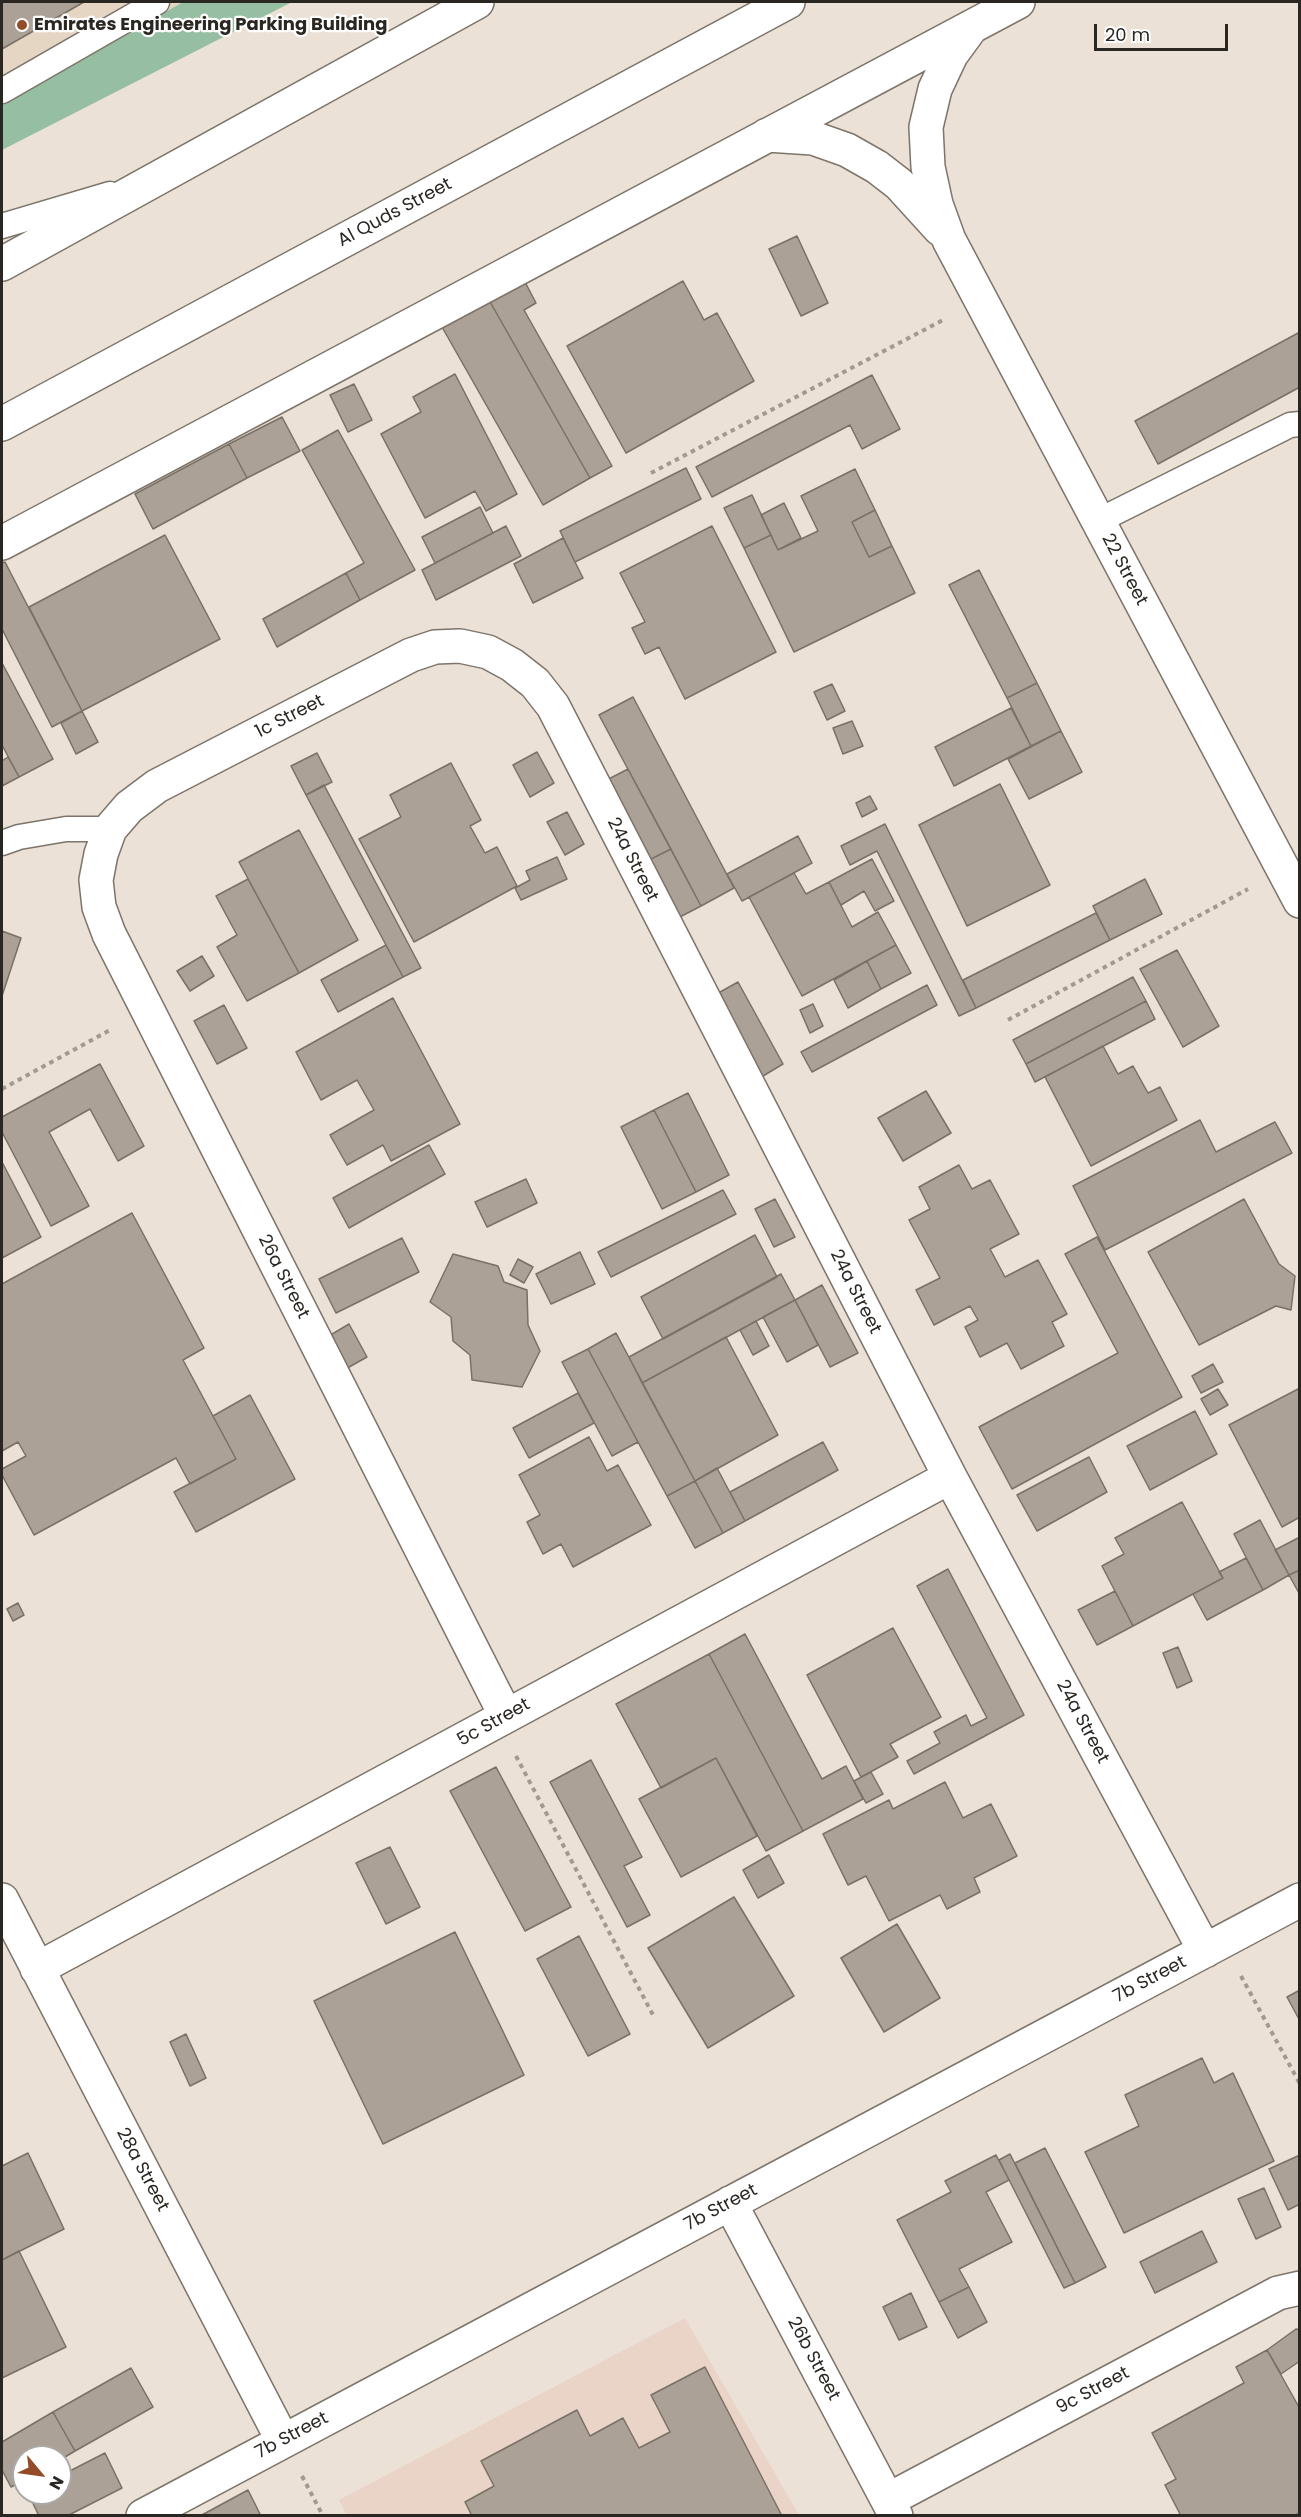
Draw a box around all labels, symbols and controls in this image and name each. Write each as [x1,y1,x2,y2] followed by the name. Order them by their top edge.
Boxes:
[1097,12,1230,50] scale bar
[34,14,387,36] place label: Emirates Engineering Parking Building
[15,18,29,32] marker: Emirates Engineering Parking Building
[1105,22,1150,47] text: 20 m
[334,174,456,252] street label: Al Quds Street
[1096,530,1152,610] street label: 22 Street
[252,691,328,743] street label: 1c Street
[602,814,662,906] street label: 24a Street
[253,1231,313,1323] street label: 26a Street
[825,1246,885,1338] street label: 24a Street
[1051,1677,1113,1767] street label: 24a Street
[454,1694,534,1752] street label: 5c Street
[1110,1952,1190,2008] street label: 7b Street
[111,2125,173,2215] street label: 28a Street
[681,2180,761,2236] street label: 7b Street
[782,2314,844,2404] street label: 26b Street
[1053,2363,1133,2419] street label: 9c Street
[252,2408,332,2464] street label: 7b Street
[12,2445,72,2505] north arrow
[43,2472,69,2494] text: N

